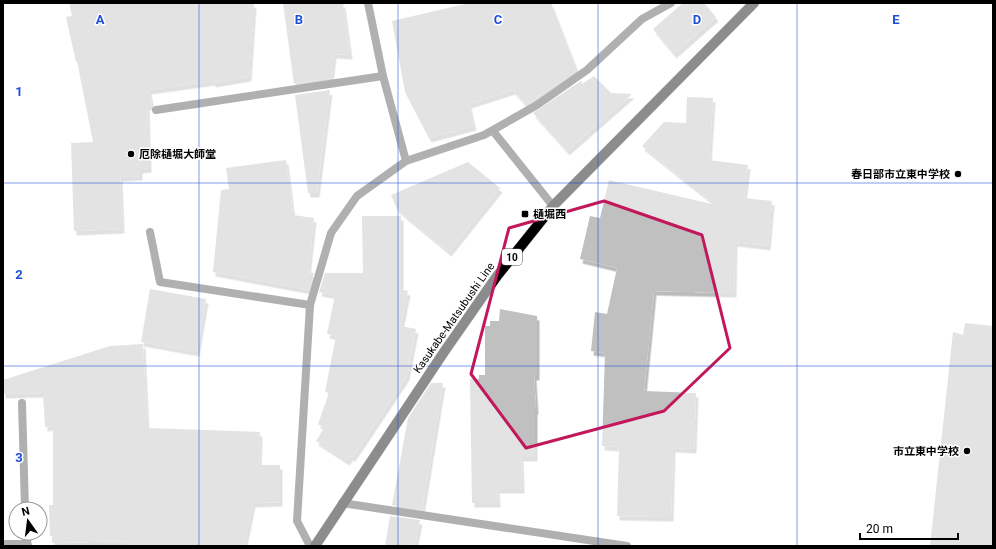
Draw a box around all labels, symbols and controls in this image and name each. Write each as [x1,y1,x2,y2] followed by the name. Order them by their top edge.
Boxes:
[96,12,105,27] text: A
[295,12,303,27] text: B
[494,12,503,27] text: C
[693,12,701,27] text: D
[892,12,900,27] text: E
[15,84,23,99] text: 1
[139,148,216,161] place label: 厄除樋堀大師堂
[126,149,136,159] marker: 厄除樋堀大師堂
[851,168,950,181] place label: 春日部市立東中学校
[953,169,963,179] marker: 春日部市立東中学校
[533,208,566,221] place label: 樋堀西
[520,209,530,219] marker: 樋堀西
[502,249,522,265] road number: 10
[411,260,497,376] street label: Kasukabe-Matsubushi Line
[15,267,23,282] text: 2
[893,445,959,458] place label: 市立東中学校
[962,446,972,456] marker: 市立東中学校
[15,450,23,465] text: 3
[8,501,48,541] north arrow
[20,504,31,519] text: N
[860,515,958,541] scale bar
[866,522,893,536] text: 20 m

